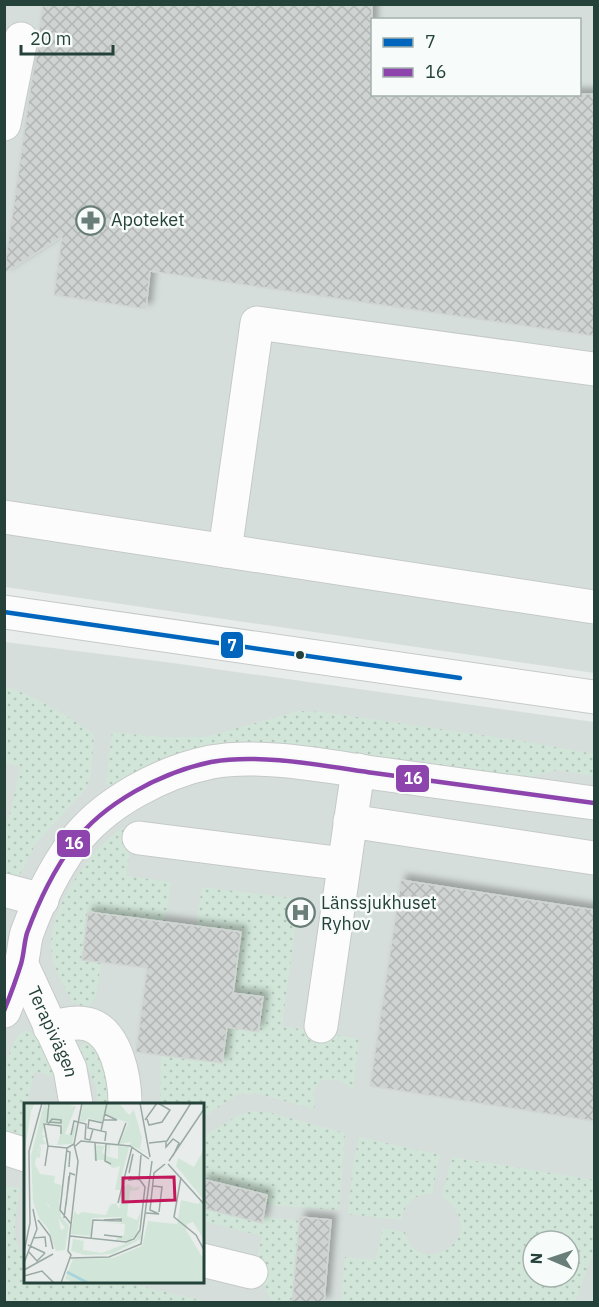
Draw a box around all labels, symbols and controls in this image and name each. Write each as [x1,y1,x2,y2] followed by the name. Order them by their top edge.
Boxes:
[21,18,112,56] scale bar
[371,18,581,96] legend
[30,27,72,50] text: 20 m
[425,30,436,53] text: 7
[425,60,447,83] text: 16
[74,204,106,236] pharmacy icon: Apoteket
[111,208,185,231] place label: Apoteket
[220,631,244,659] line badge: 7
[227,635,237,655] text: 7
[294,649,306,661] unlabelled marker
[395,764,430,793] line badge: 16
[403,768,423,788] text: 16
[56,829,91,858] line badge: 16
[64,833,84,853] text: 16
[321,891,437,935] place label: Länssjukhuset Ryhov
[284,897,316,929] hospital icon: Länssjukhuset Ryhov
[22,982,83,1079] street label: Terapivägen
[24,1103,204,1283] inset map
[521,1229,581,1289] north arrow
[526,1252,546,1265] text: N

